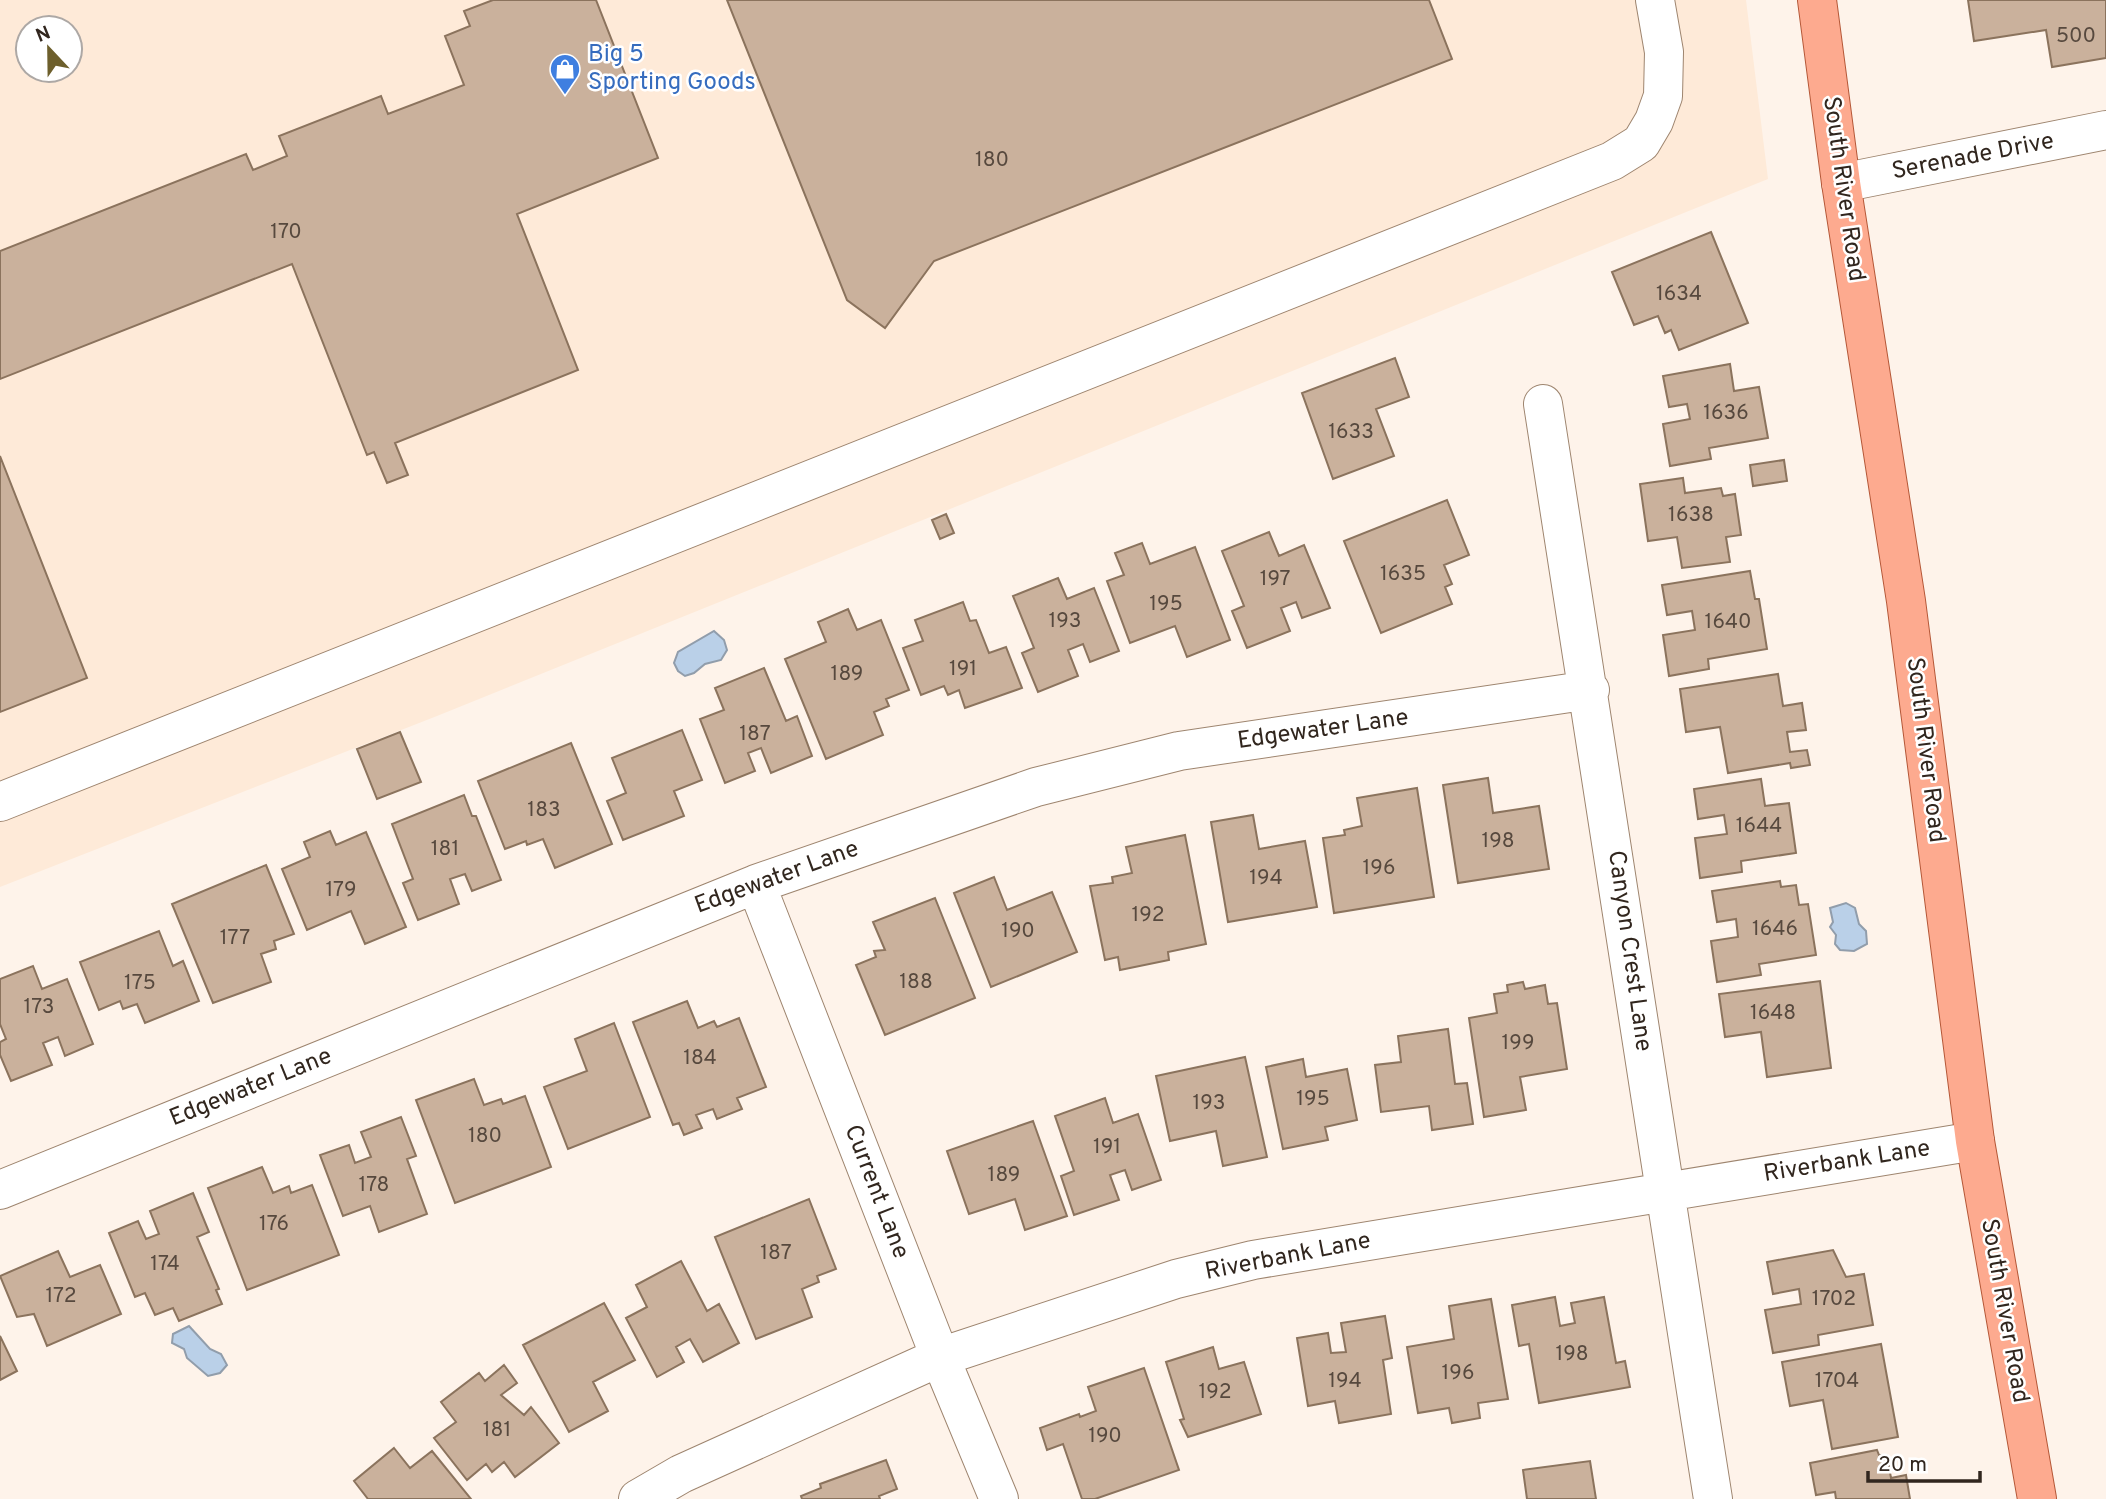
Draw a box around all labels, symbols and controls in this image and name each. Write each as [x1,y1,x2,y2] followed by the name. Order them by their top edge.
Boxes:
[14,14,84,84] north arrow
[33,21,54,49] text: N
[2056,23,2096,50] house number: 500
[588,40,756,98] place label: Big 5 Sporting Goods
[548,52,582,96] shop icon: Big 5 Sporting Goods
[1815,95,1871,283] street label: South River Road
[1889,127,2057,187] street label: Serenade Drive
[975,147,1009,174] house number: 180
[270,219,302,246] house number: 170
[1656,281,1702,308] house number: 1634
[1703,400,1749,427] house number: 1636
[1328,419,1374,446] house number: 1633
[1668,502,1714,529] house number: 1638
[1380,561,1426,588] house number: 1635
[1260,566,1290,593] house number: 197
[1149,591,1183,618] house number: 195
[1048,608,1082,635] house number: 193
[1705,609,1751,636] house number: 1640
[949,656,977,683] house number: 191
[1899,656,1951,844] street label: South River Road
[831,661,863,688] house number: 189
[1236,703,1410,757] street label: Edgewater Lane
[739,721,771,748] house number: 187
[527,797,561,824] house number: 183
[1736,813,1782,840] house number: 1644
[1481,828,1515,855] house number: 198
[691,834,863,922] street label: Edgewater Lane
[431,836,459,863] house number: 181
[1600,849,1658,1053] street label: Canyon Crest Lane
[1363,855,1395,882] house number: 196
[1249,865,1283,892] house number: 194
[325,877,357,904] house number: 179
[1131,902,1165,929] house number: 192
[1752,916,1798,943] house number: 1646
[1001,918,1035,945] house number: 190
[220,925,250,952] house number: 177
[899,969,933,996] house number: 188
[124,970,156,997] house number: 175
[23,994,55,1021] house number: 173
[1750,1000,1796,1027] house number: 1648
[1502,1030,1534,1057] house number: 199
[165,1042,337,1134] street label: Edgewater Lane
[683,1045,717,1072] house number: 184
[1296,1086,1330,1113] house number: 195
[1192,1090,1226,1117] house number: 193
[837,1121,915,1263] street label: Current Lane
[468,1123,502,1150] house number: 180
[1093,1134,1121,1161] house number: 191
[1761,1134,1933,1190] street label: Riverbank Lane
[988,1162,1020,1189] house number: 189
[359,1172,389,1199] house number: 178
[259,1211,289,1238] house number: 176
[1973,1217,2035,1405] street label: South River Road
[1202,1226,1374,1288] street label: Riverbank Lane
[760,1240,792,1267] house number: 187
[150,1251,180,1278] house number: 174
[45,1283,77,1310] house number: 172
[1812,1286,1856,1313] house number: 1702
[1555,1341,1589,1368] house number: 198
[1442,1360,1474,1387] house number: 196
[1328,1368,1362,1395] house number: 194
[1815,1368,1859,1395] house number: 1704
[1198,1379,1232,1406] house number: 192
[483,1417,511,1444] house number: 181
[1088,1423,1122,1450] house number: 190
[1868,1440,1980,1484] scale bar
[1878,1452,1927,1479] text: 20 m

